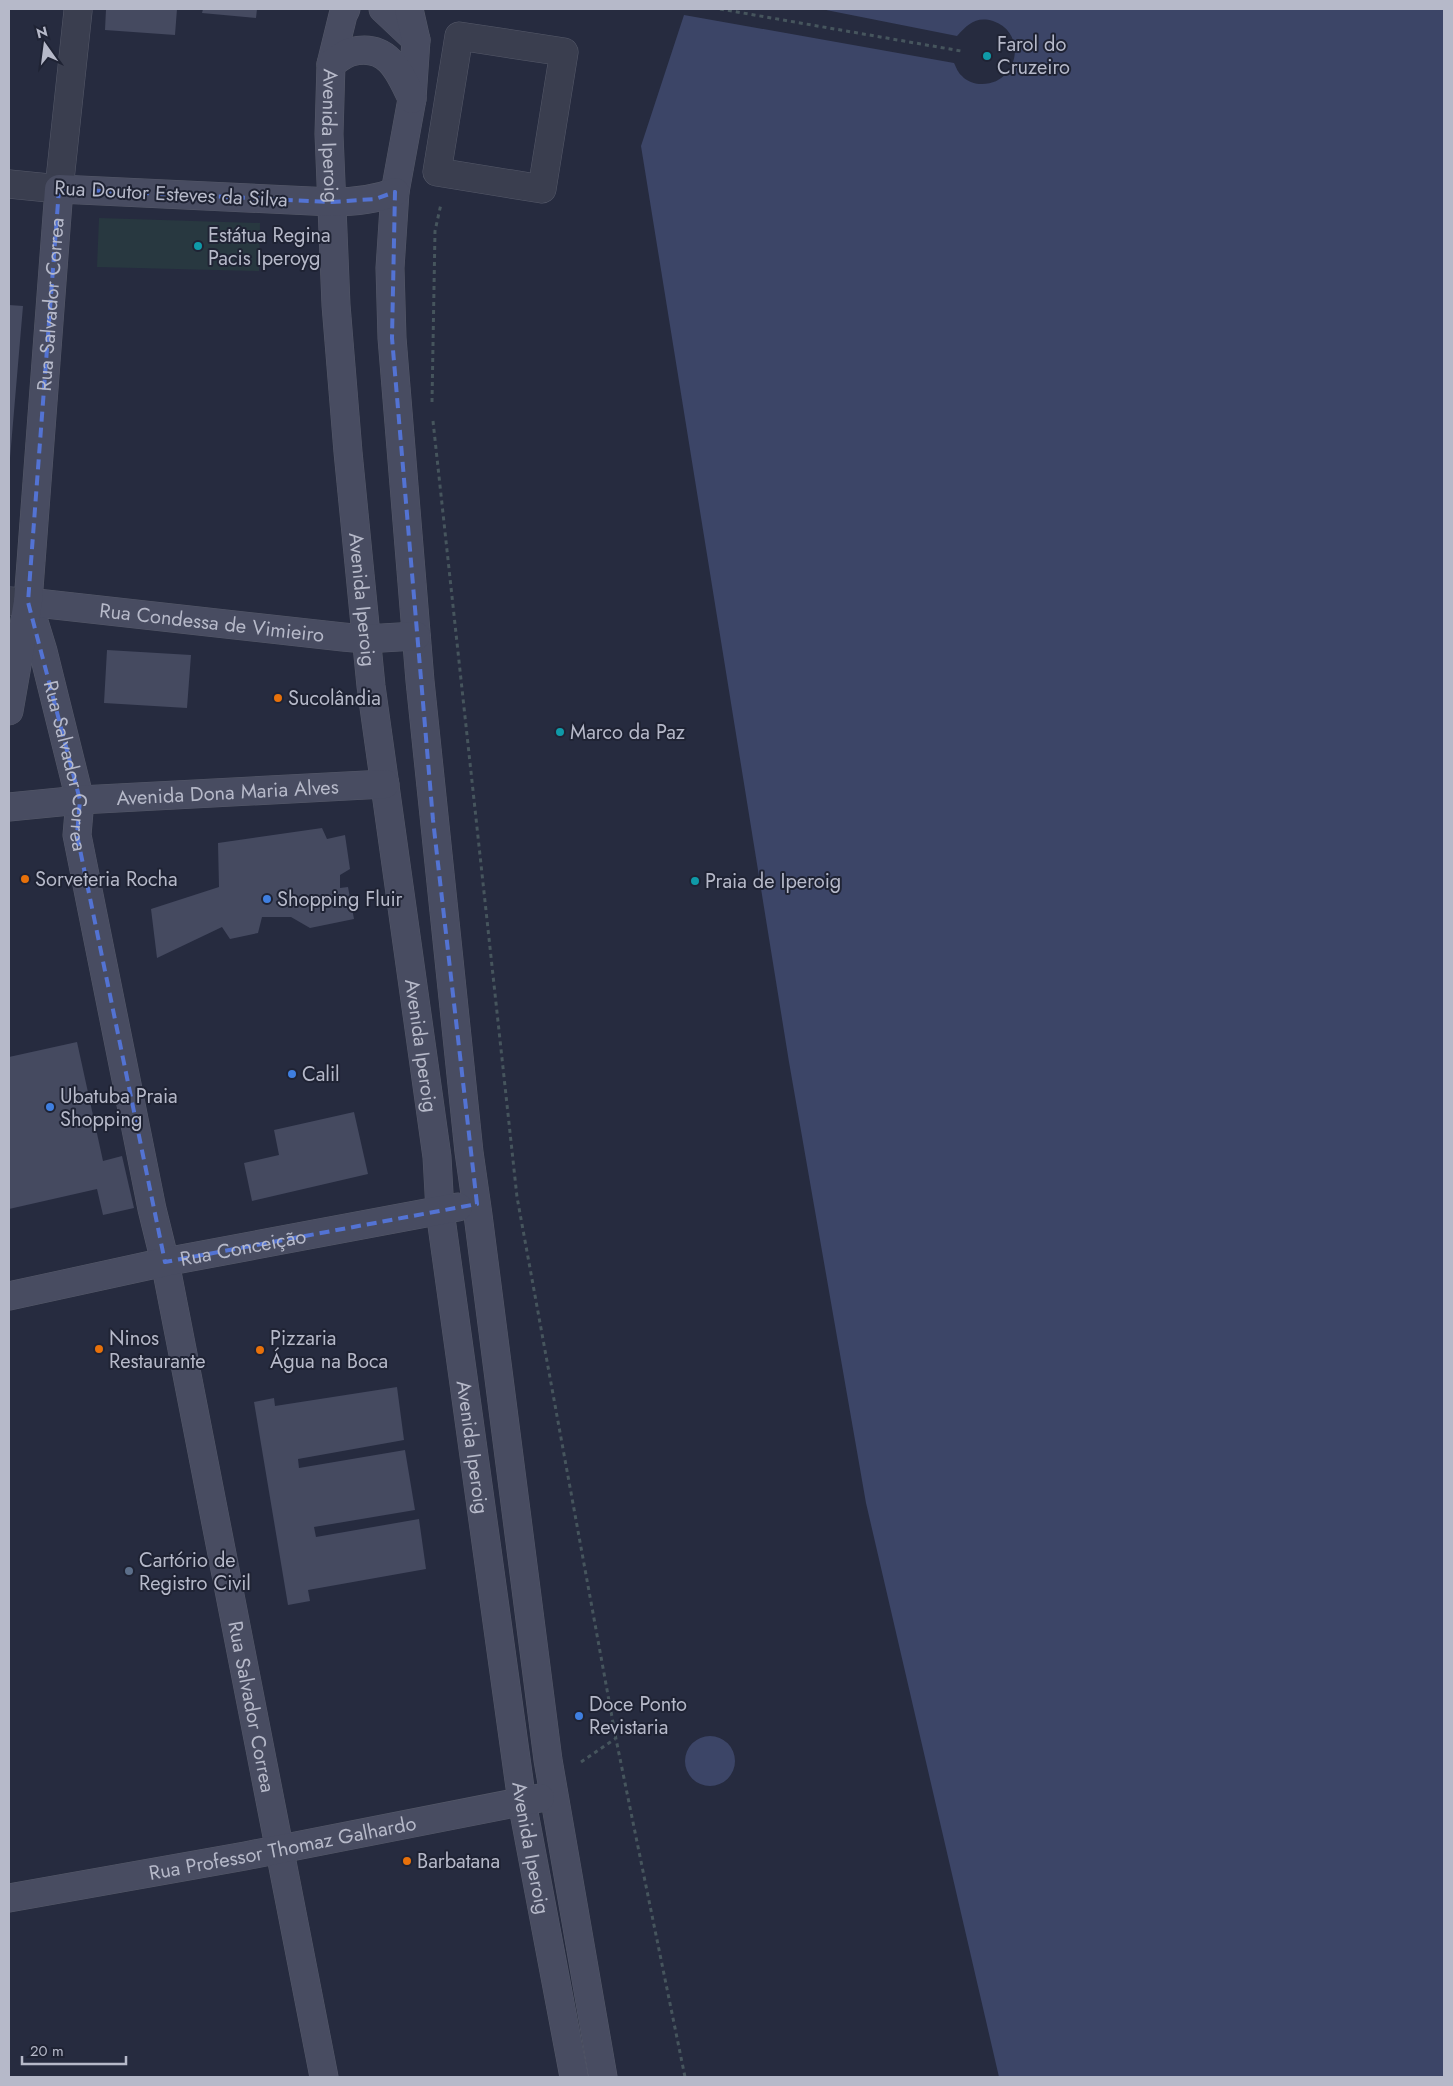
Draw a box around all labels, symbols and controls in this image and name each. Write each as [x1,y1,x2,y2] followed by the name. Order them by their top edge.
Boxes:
[20,20,70,70] north arrow
[34,21,50,43] text: N
[997,30,1070,82] place label: Farol do Cruzeiro
[981,50,993,62] marker: Farol do Cruzeiro
[314,68,346,204] street label: Avenida Iperoig
[53,173,289,215] street label: Rua Doutor Esteves da Silva
[29,217,71,392] street label: Rua Salvador Correa
[208,221,331,273] place label: Estátua Regina Pacis Iperoyg
[192,240,204,252] marker: Estátua Regina Pacis Iperoyg
[341,531,384,668] street label: Avenida Iperoig
[98,596,326,649] street label: Rua Condessa de Vimieiro
[36,677,95,854] street label: Rua Salvador Correa
[288,684,381,713] place label: Sucolândia
[272,692,284,704] marker: Sucolândia
[570,718,685,747] place label: Marco da Paz
[554,726,566,738] marker: Marco da Paz
[116,772,339,813] street label: Avenida Dona Maria Alves
[35,865,178,894] place label: Sorveteria Rocha
[705,867,841,896] place label: Praia de Iperoig
[19,873,31,885] marker: Sorveteria Rocha
[689,875,701,887] marker: Praia de Iperoig
[277,885,403,914] place label: Shopping Fluir
[261,893,273,905] marker: Shopping Fluir
[398,977,445,1114] street label: Avenida Iperoig
[302,1060,340,1089] place label: Calil
[286,1068,298,1080] marker: Calil
[60,1082,178,1134] place label: Ubatuba Praia Shopping
[44,1101,56,1113] marker: Ubatuba Praia Shopping
[178,1221,308,1273] street label: Rua Conceição
[109,1324,206,1376] place label: Ninos Restaurante
[270,1324,388,1376] place label: Pizzaria Água na Boca
[93,1343,105,1355] marker: Ninos Restaurante
[254,1344,266,1356] marker: Pizzaria Água na Boca
[449,1379,496,1516] street label: Avenida Iperoig
[139,1546,251,1598] place label: Cartório de Registro Civil
[123,1565,135,1577] marker: Cartório de Registro Civil
[221,1618,283,1795] street label: Rua Salvador Correa
[589,1690,687,1742] place label: Doce Ponto Revistaria
[573,1710,585,1722] marker: Doce Ponto Revistaria
[505,1780,557,1917] street label: Avenida Iperoig
[146,1808,419,1887] street label: Rua Professor Thomaz Galhardo
[417,1847,500,1876] place label: Barbatana
[401,1855,413,1867] marker: Barbatana
[22,2034,126,2066] scale bar
[30,2040,64,2062] text: 20 m

